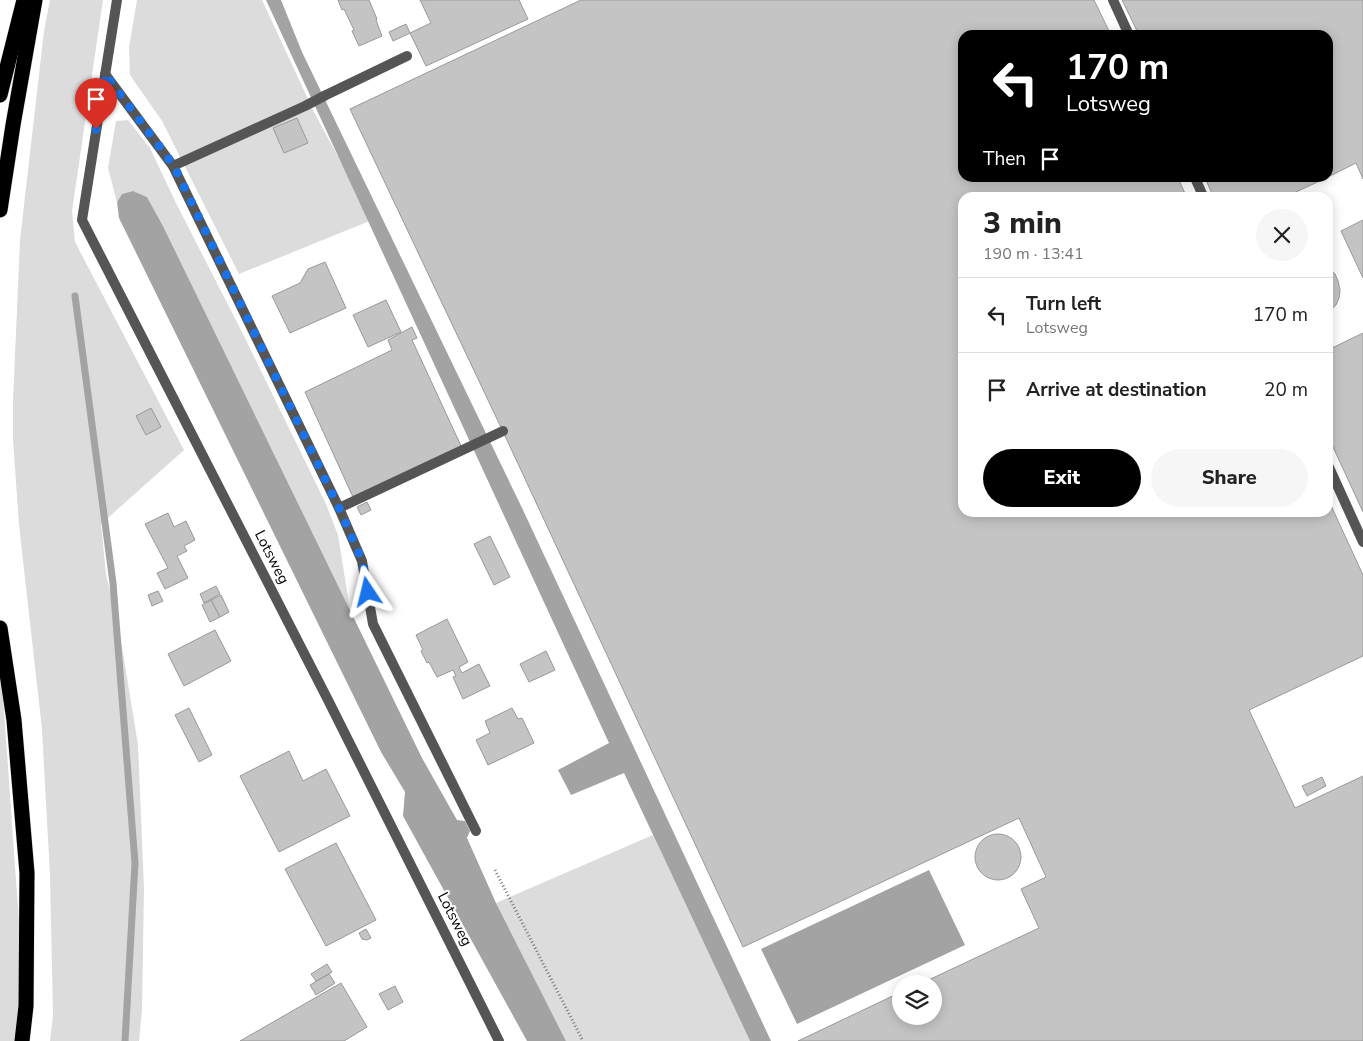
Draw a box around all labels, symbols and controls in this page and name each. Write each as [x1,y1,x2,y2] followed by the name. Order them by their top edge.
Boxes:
[1066,44,1169,91] text: 170 m
[983,50,1048,115] icon: left
[75,78,117,129] pin
[82,85,110,113] icon: arrive
[1066,89,1151,119] text: Lotsweg
[1036,145,1064,173] icon: arrive
[983,146,1026,172] text: Then
[983,203,1062,244] text: 3 min
[1256,209,1308,261] button: close
[983,243,1084,265] text: 190 m · 13:41
[1026,291,1101,317] text: Turn left
[983,301,1011,329] icon: left
[1253,302,1308,328] text: 170 m
[1026,317,1088,339] text: Lotsweg
[983,376,1011,404] icon: arrive
[1026,377,1207,403] text: Arrive at destination
[1264,377,1308,403] text: 20 m
[983,449,1141,507] button: Exit
[1151,449,1308,507] button: Share
[250,527,294,587] street label: Lotsweg
[341,565,393,617] position arrow
[433,889,477,949] street label: Lotsweg
[892,975,942,1025] map controls
[892,975,942,1025] button: layers

